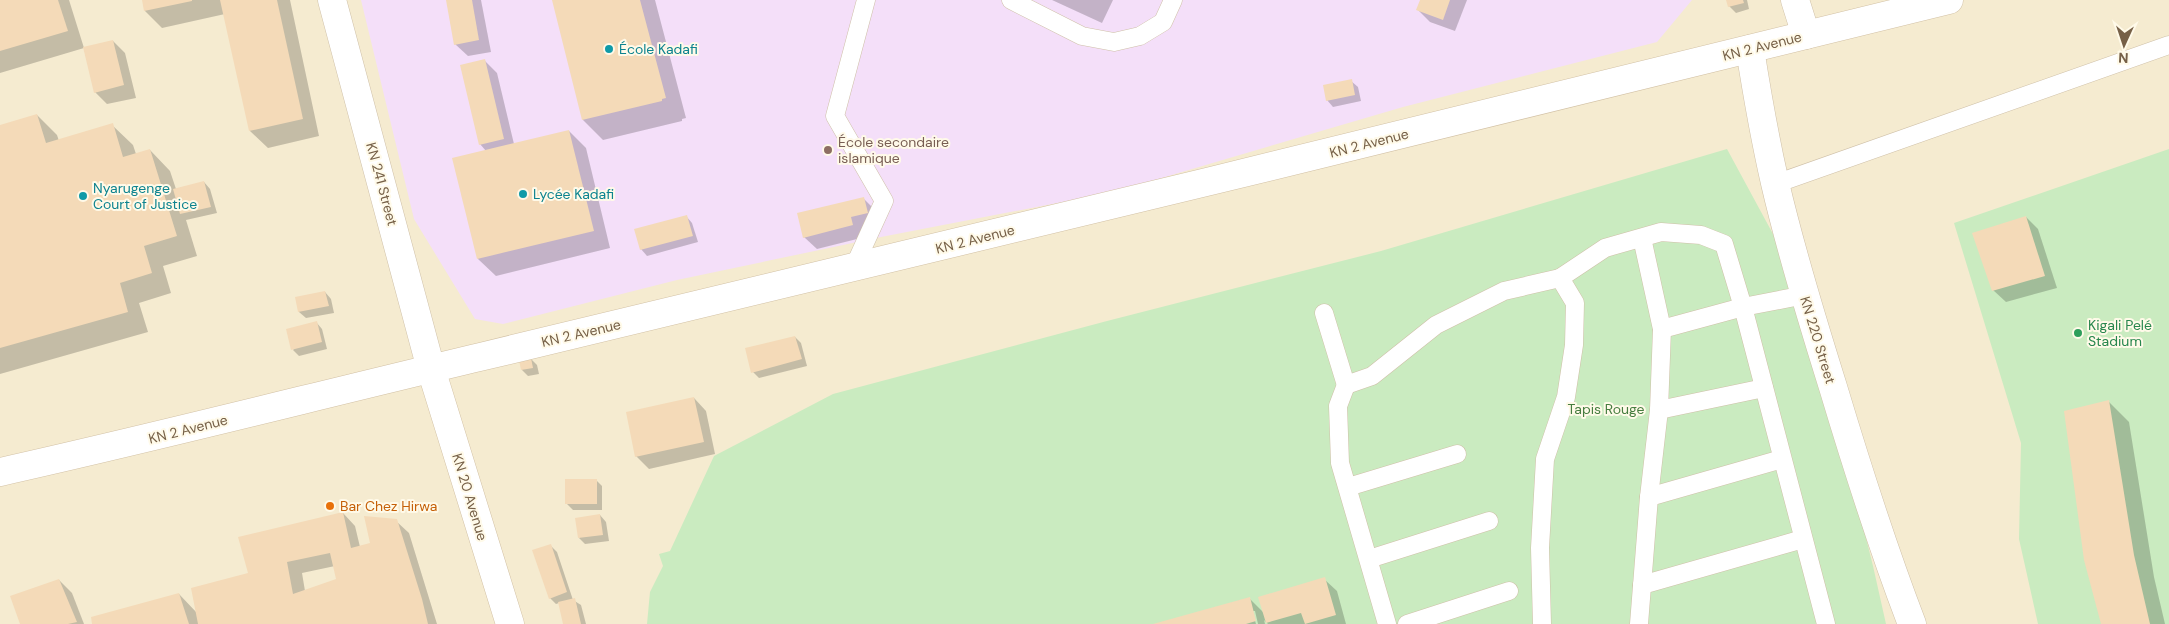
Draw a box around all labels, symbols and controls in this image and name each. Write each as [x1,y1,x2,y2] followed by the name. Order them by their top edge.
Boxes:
[2099,20,2149,70] north arrow
[1721,27,1803,65] street label: KN 2 Avenue
[619,40,698,58] place label: École Kadafi
[603,43,615,55] marker: École Kadafi
[2118,49,2129,67] text: N
[1328,124,1410,162] street label: KN 2 Avenue
[838,133,949,167] place label: École secondaire islamique
[362,140,402,228] street label: KN 241 Street
[822,144,834,156] marker: École secondaire islamique
[93,179,197,213] place label: Nyarugenge Court of Justice
[533,185,614,203] place label: Lycée Kadafi
[517,188,529,200] marker: Lycée Kadafi
[77,190,89,202] marker: Nyarugenge Court of Justice
[934,220,1016,258] street label: KN 2 Avenue
[1796,294,1840,386] street label: KN 220 Street
[540,315,622,351] street label: KN 2 Avenue
[2088,316,2152,350] place label: Kigali Pelé Stadium
[2072,327,2084,339] marker: Kigali Pelé Stadium
[1567,400,1645,418] park label: Tapis Rouge
[147,410,229,448] street label: KN 2 Avenue
[448,451,492,543] street label: KN 20 Avenue
[340,497,437,515] place label: Bar Chez Hirwa
[324,500,336,512] marker: Bar Chez Hirwa

